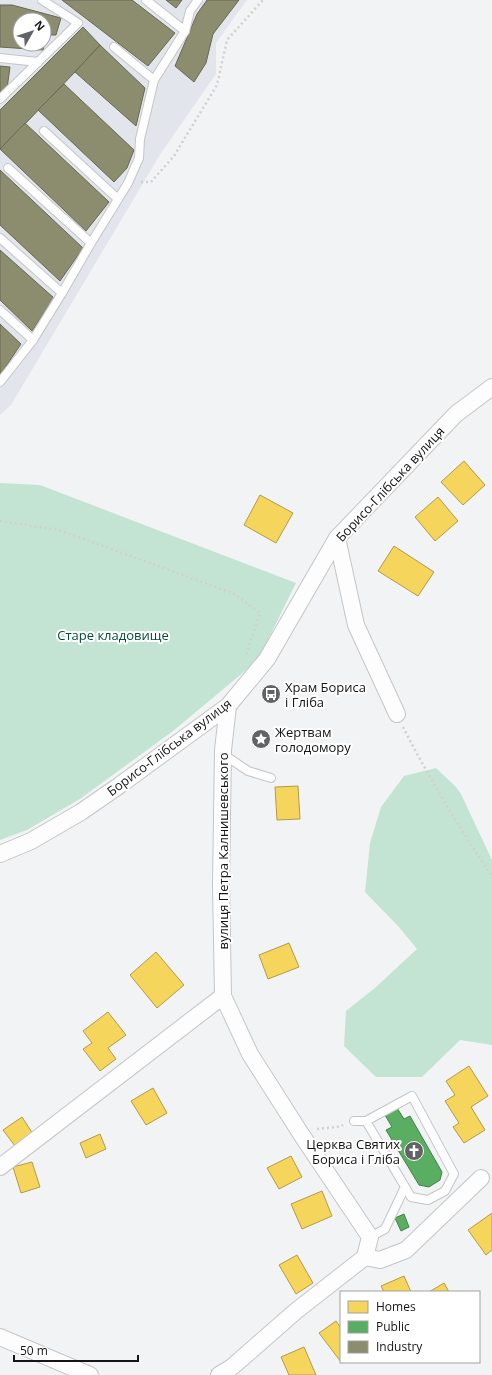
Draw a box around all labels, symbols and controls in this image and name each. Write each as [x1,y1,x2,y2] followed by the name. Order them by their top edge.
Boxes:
[12,12,52,52] north arrow
[32,17,49,34] text: N
[332,422,448,546] street label: Борисо-Глібська вулиця
[57,626,169,644] park label: Старе кладовище
[285,678,366,711] place label: Храм Бориса і Гліба
[260,683,282,705] bus stop icon: Храм Бориса і Гліба
[103,694,235,800] street label: Борисо-Глібська вулиця
[275,723,351,756] place label: Жертвам голодомору
[250,728,272,750] place icon: Жертвам голодомору
[214,752,232,950] street label: вулиця Петра Калнишевського
[306,1135,400,1168] place label: Церква Святих Бориса і Гліба
[403,1140,425,1162] church icon: Церква Святих Бориса і Гліба
[340,1291,480,1363] legend
[376,1298,416,1315] text: Homes
[376,1318,410,1335] text: Public
[14,1337,138,1363] scale bar
[376,1338,423,1355] text: Industry
[20,1342,48,1359] text: 50 m

